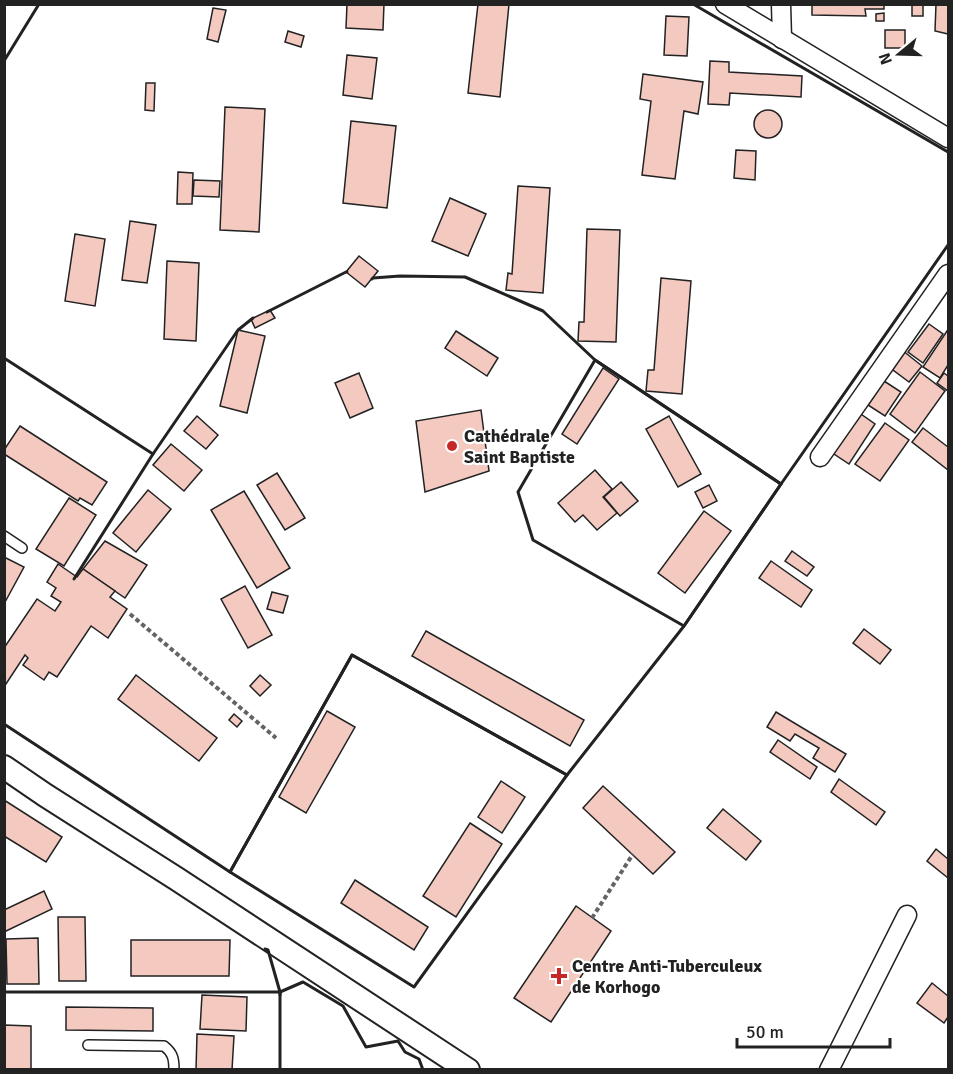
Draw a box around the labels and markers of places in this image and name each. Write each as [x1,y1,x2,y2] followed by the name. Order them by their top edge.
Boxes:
[464,425,575,468] place label: Cathédrale Saint Baptiste
[445,439,459,453] marker: Cathédrale Saint Baptiste
[572,955,762,998] place label: Centre Anti-Tuberculeux de Korhogo
[550,967,568,985] marker: Centre Anti-Tuberculeux de Korhogo

